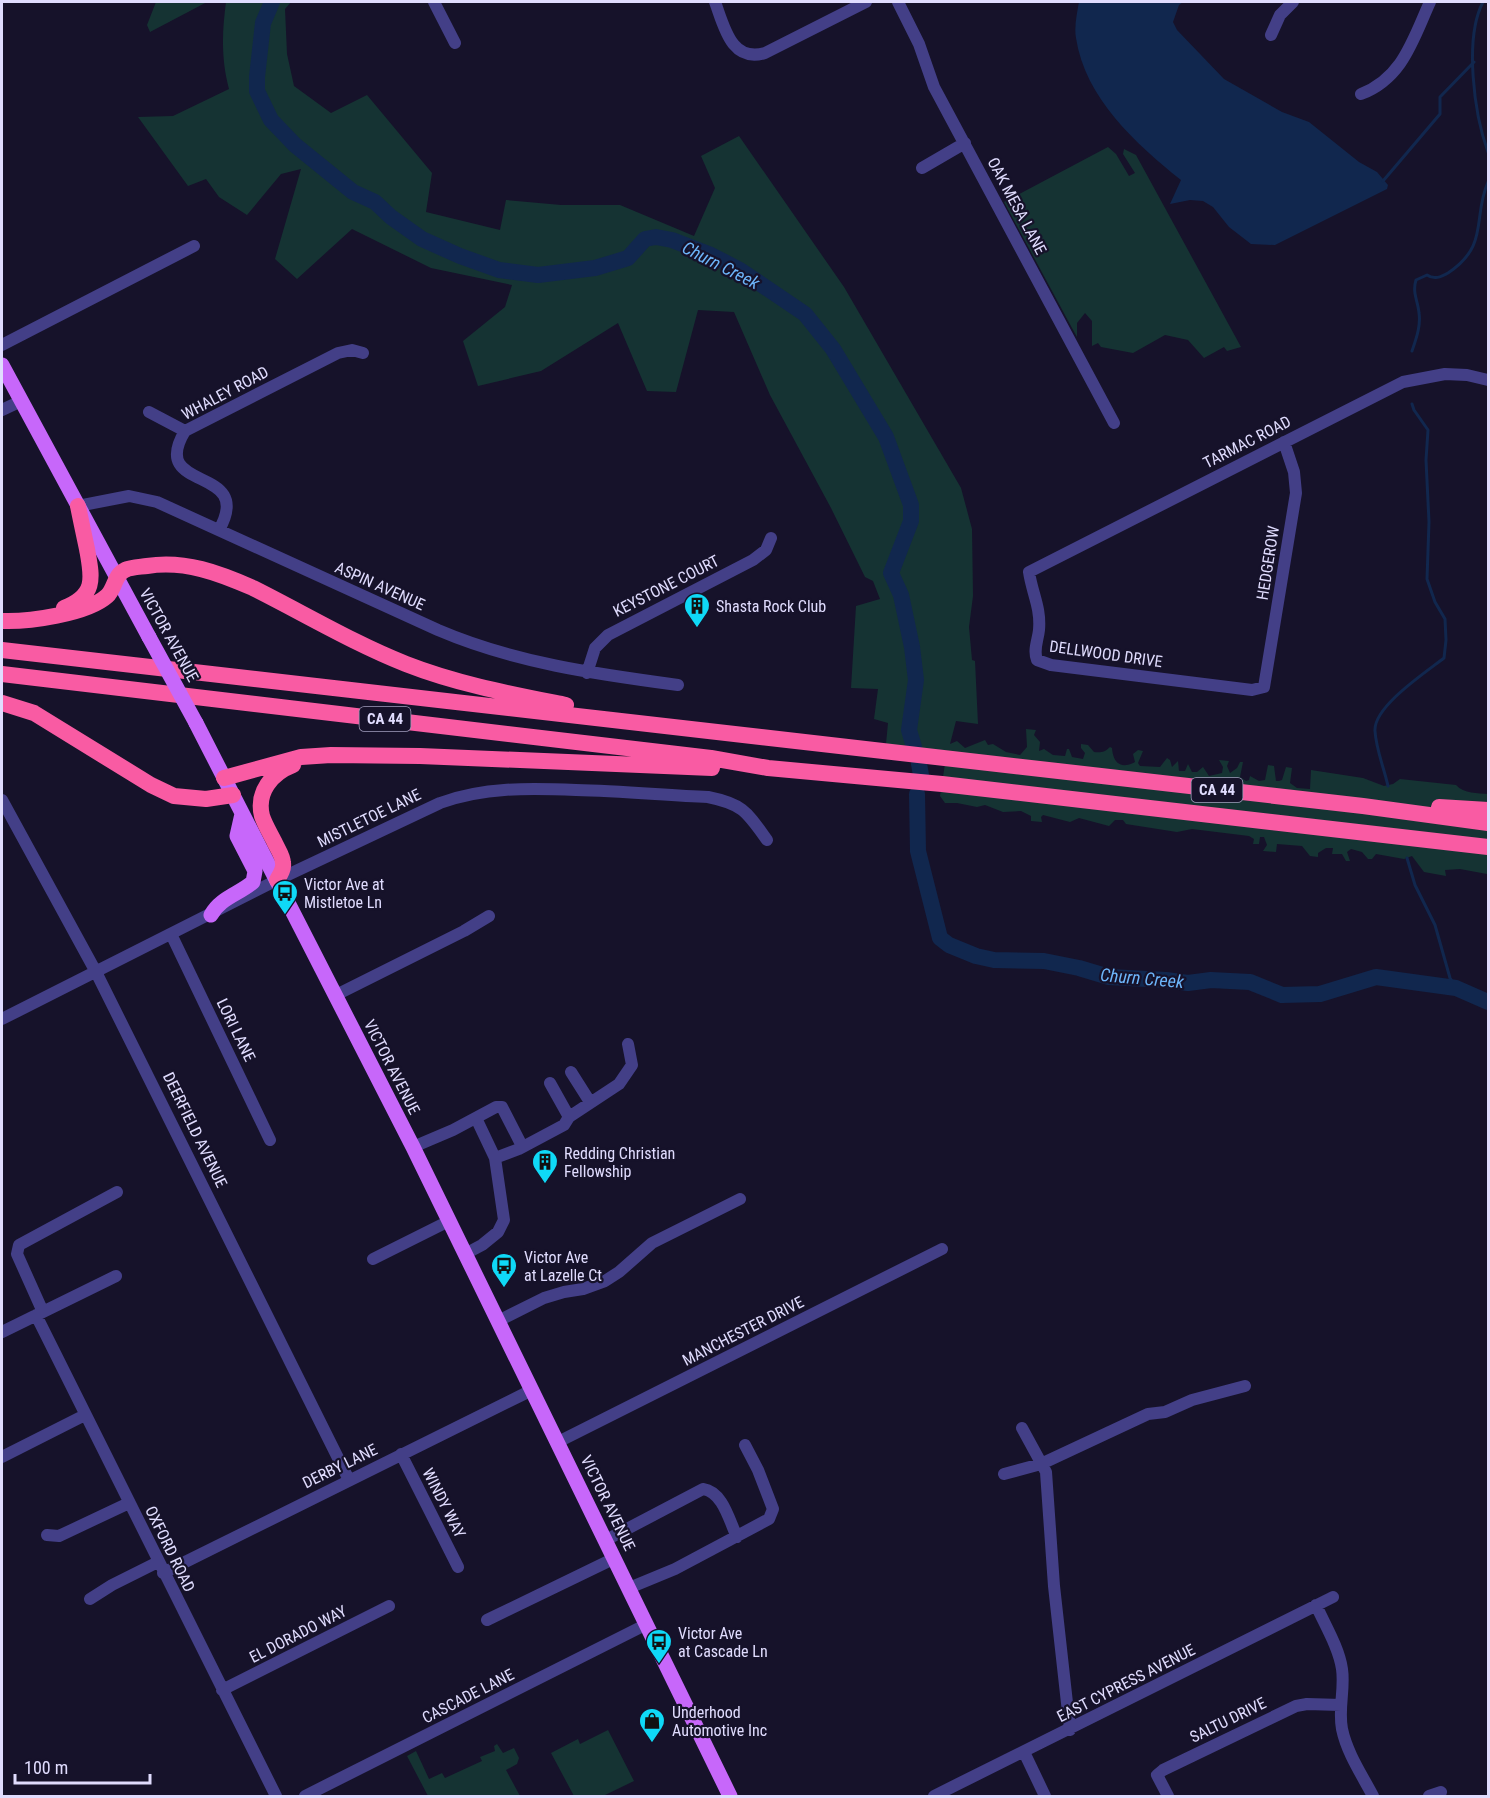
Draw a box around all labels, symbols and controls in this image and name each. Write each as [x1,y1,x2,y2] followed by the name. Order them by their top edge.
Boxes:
[983,154,1051,258] street label: OAK MESA LANE
[679,237,764,294] water label: Churn Creek
[178,362,272,424] street label: WHALEY ROAD
[1200,412,1294,472] street label: TARMAC ROAD
[1253,525,1283,601] street label: HEDGEROW
[610,551,722,621] street label: KEYSTONE COURT
[332,558,428,614] street label: ASPIN AVENUE
[135,585,203,685] street label: VICTOR AVENUE
[682,591,712,629] building icon: Shasta Rock Club
[716,597,826,616] place label: Shasta Rock Club
[1048,637,1164,671] street label: DELLWOOD DRIVE
[360,707,410,731] road number: CA 44
[1192,778,1242,802] road number: CA 44
[314,785,424,851] street label: MISTLETOE LANE
[304,875,385,912] place label: Victor Ave at Mistletoe Ln
[270,878,300,916] bus stop icon: Victor Ave at Mistletoe Ln
[1099,964,1186,992] water label: Churn Creek
[213,995,259,1065] street label: LORI LANE
[360,1016,424,1118] street label: VICTOR AVENUE
[159,1069,231,1191] street label: DEERFIELD AVENUE
[564,1144,675,1181] place label: Redding Christian Fellowship
[530,1147,560,1185] building icon: Redding Christian Fellowship
[524,1248,602,1285] place label: Victor Ave at Lazelle Ct
[489,1251,519,1289] bus stop icon: Victor Ave at Lazelle Ct
[679,1292,807,1370] street label: MANCHESTER DRIVE
[300,1440,381,1492] street label: DERBY LANE
[577,1452,639,1554] street label: VICTOR AVENUE
[418,1465,470,1542] street label: WINDY WAY
[141,1503,199,1595] street label: OXFORD ROAD
[246,1601,350,1667] street label: EL DORADO WAY
[678,1624,768,1661] place label: Victor Ave at Cascade Ln
[644,1627,674,1665] bus stop icon: Victor Ave at Cascade Ln
[1054,1640,1198,1726] street label: EAST CYPRESS AVENUE
[419,1665,517,1727] street label: CASCADE LANE
[1187,1693,1269,1747] street label: SALTU DRIVE
[672,1703,767,1740] place label: Underhood Automotive Inc
[637,1706,667,1744] shop icon: Underhood Automotive Inc
[15,1747,150,1785] scale bar
[24,1757,68,1778] text: 100 m

